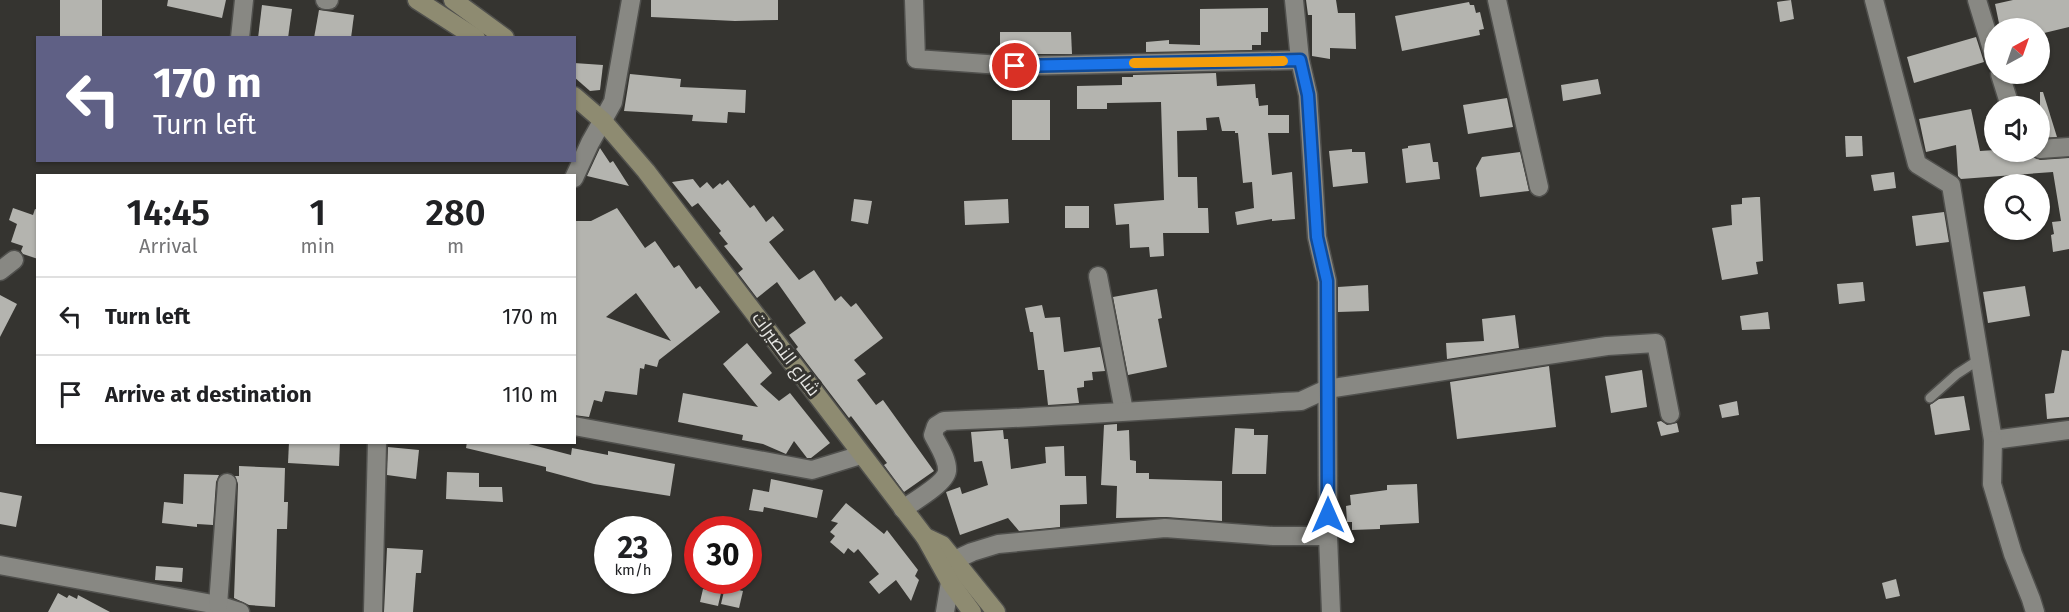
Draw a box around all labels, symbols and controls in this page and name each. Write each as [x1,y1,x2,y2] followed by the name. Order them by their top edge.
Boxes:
[1984,18,2050,84] north arrow
[1984,18,2050,240] map controls
[989,40,1040,91] pin
[998,49,1031,82] icon: arrive
[153,58,262,108] text: 170 m
[54,60,132,138] icon: left
[1984,96,2050,162] button: sound
[153,109,256,141] text: Turn left
[1984,174,2050,240] button: search
[126,191,210,235] text: 14:45
[310,191,326,235] text: 1
[426,191,486,235] text: 280
[139,234,198,258] text: Arrival
[301,234,335,258] text: min
[447,234,464,258] text: m
[54,300,87,333] icon: left
[105,303,190,330] text: Turn left
[502,303,558,330] text: 170 m
[746,308,825,401] street label: شارع النصيرات
[54,378,87,411] icon: arrive
[105,381,312,408] text: Arrive at destination
[502,381,558,408] text: 110 m
[1296,483,1360,547] position arrow
[684,516,762,594] speed limit sign: 30
[618,530,648,566] text: 23
[614,561,652,579] text: km/h

